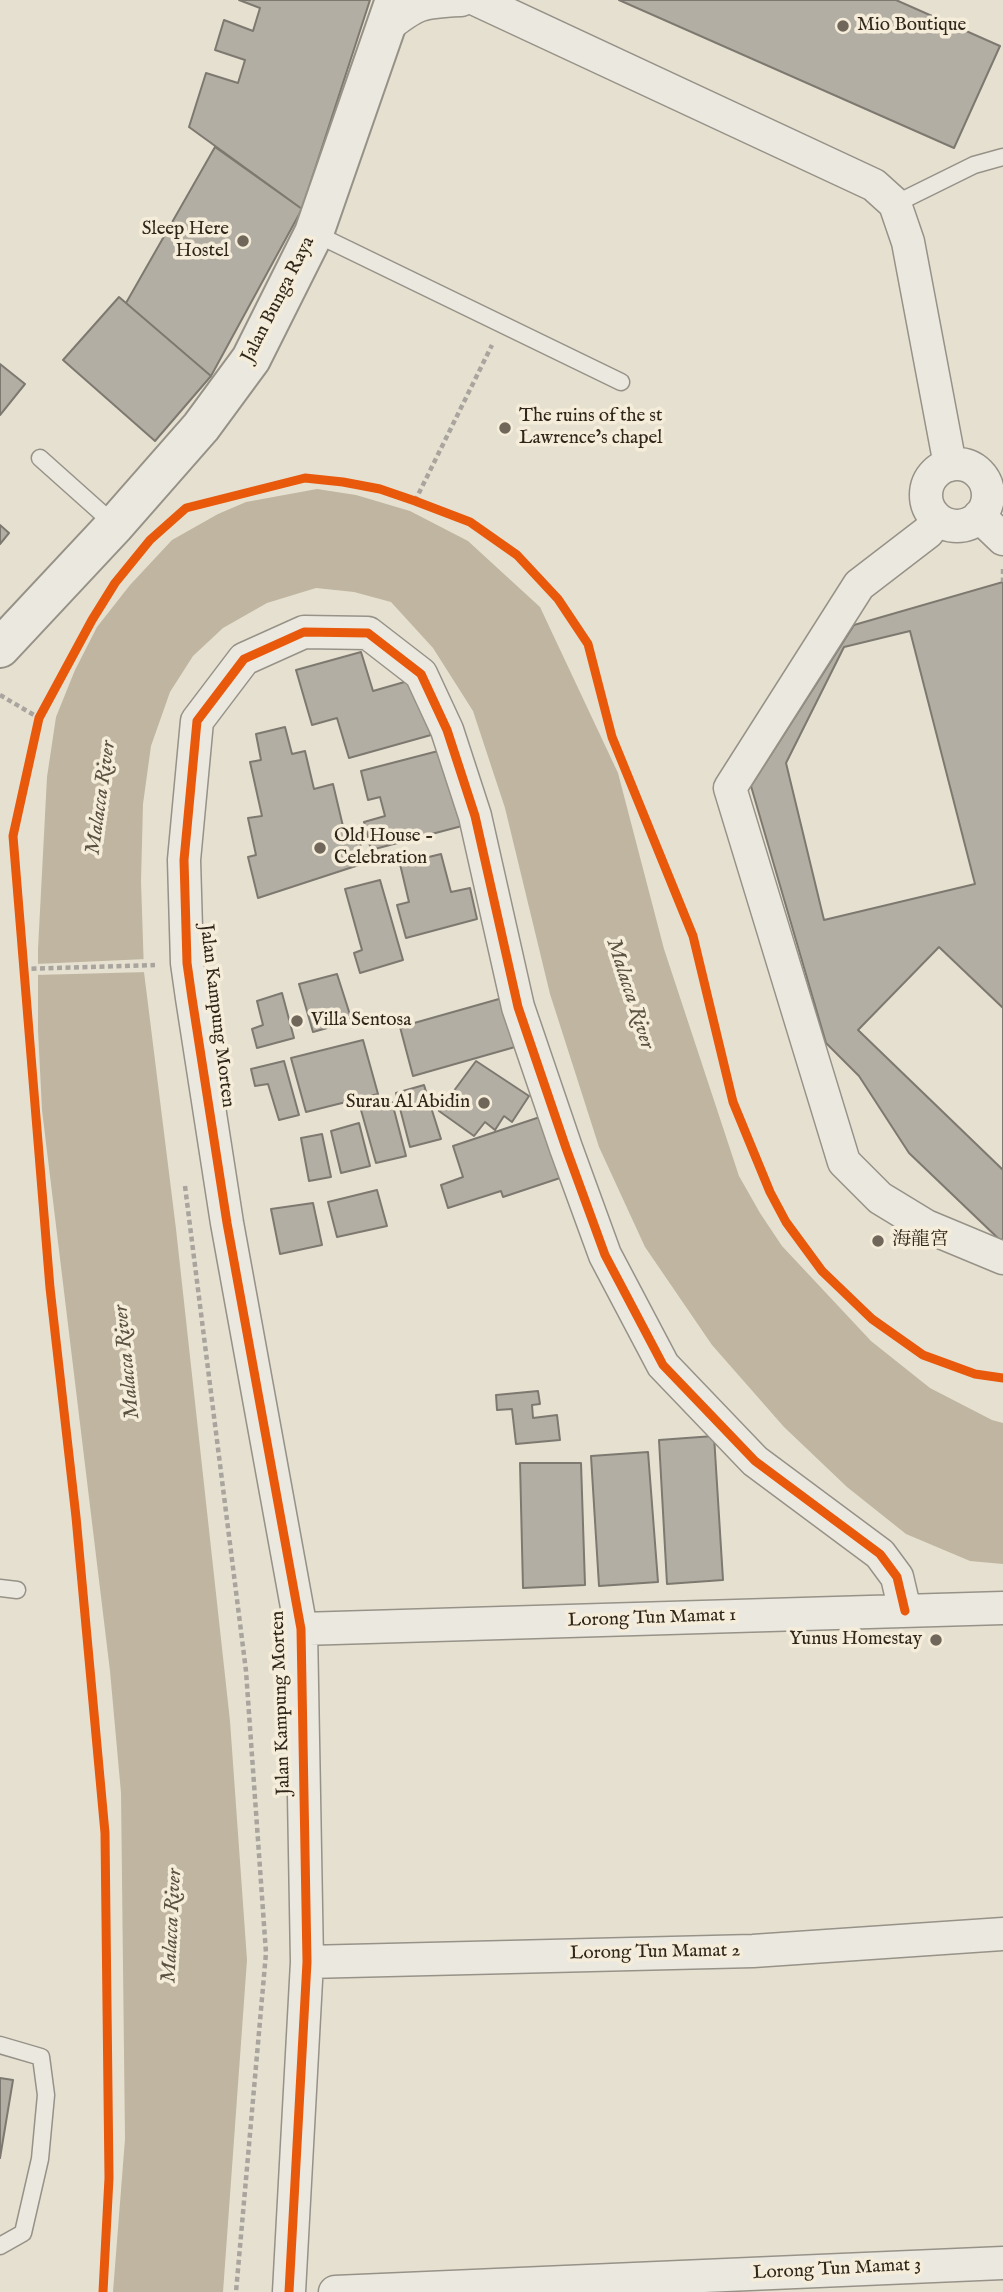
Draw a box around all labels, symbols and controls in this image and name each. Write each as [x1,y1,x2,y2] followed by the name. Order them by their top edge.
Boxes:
[857,15,966,37] place label: Mio Boutique
[835,18,851,34] marker: Mio Boutique
[142,219,229,263] place label: Sleep Here Hostel
[235,233,251,249] marker: Sleep Here Hostel
[237,233,321,367] street label: Jalan Bunga Raya
[519,406,663,450] place label: The ruins of the st Lawrence’s chapel
[497,420,513,436] marker: The ruins of the st Lawrence’s chapel
[82,739,122,857] water label: Malacca River
[334,826,434,870] place label: Old House - Celebration
[312,840,328,856] marker: Old House - Celebration
[193,923,239,1109] street label: Jalan Kampung Morten
[599,935,659,1053] water label: Malacca River
[311,1010,411,1032] place label: Villa Sentosa
[289,1013,305,1029] marker: Villa Sentosa
[346,1092,470,1114] place label: Surau Al Abidin
[476,1095,492,1111] marker: Surau Al Abidin
[892,1230,949,1252] place label: 海龍宮
[870,1233,886,1249] marker: 海龍宮
[109,1304,147,1420] water label: Malacca River
[567,1605,737,1633] street label: Lorong Tun Mamat 1
[267,1610,297,1796] street label: Jalan Kampung Morten
[789,1629,922,1651] place label: Yunus Homestay
[928,1632,944,1648] marker: Yunus Homestay
[157,1868,189,1984] water label: Malacca River
[570,1940,740,1966] street label: Lorong Tun Mamat 2
[752,2254,922,2286] street label: Lorong Tun Mamat 3

